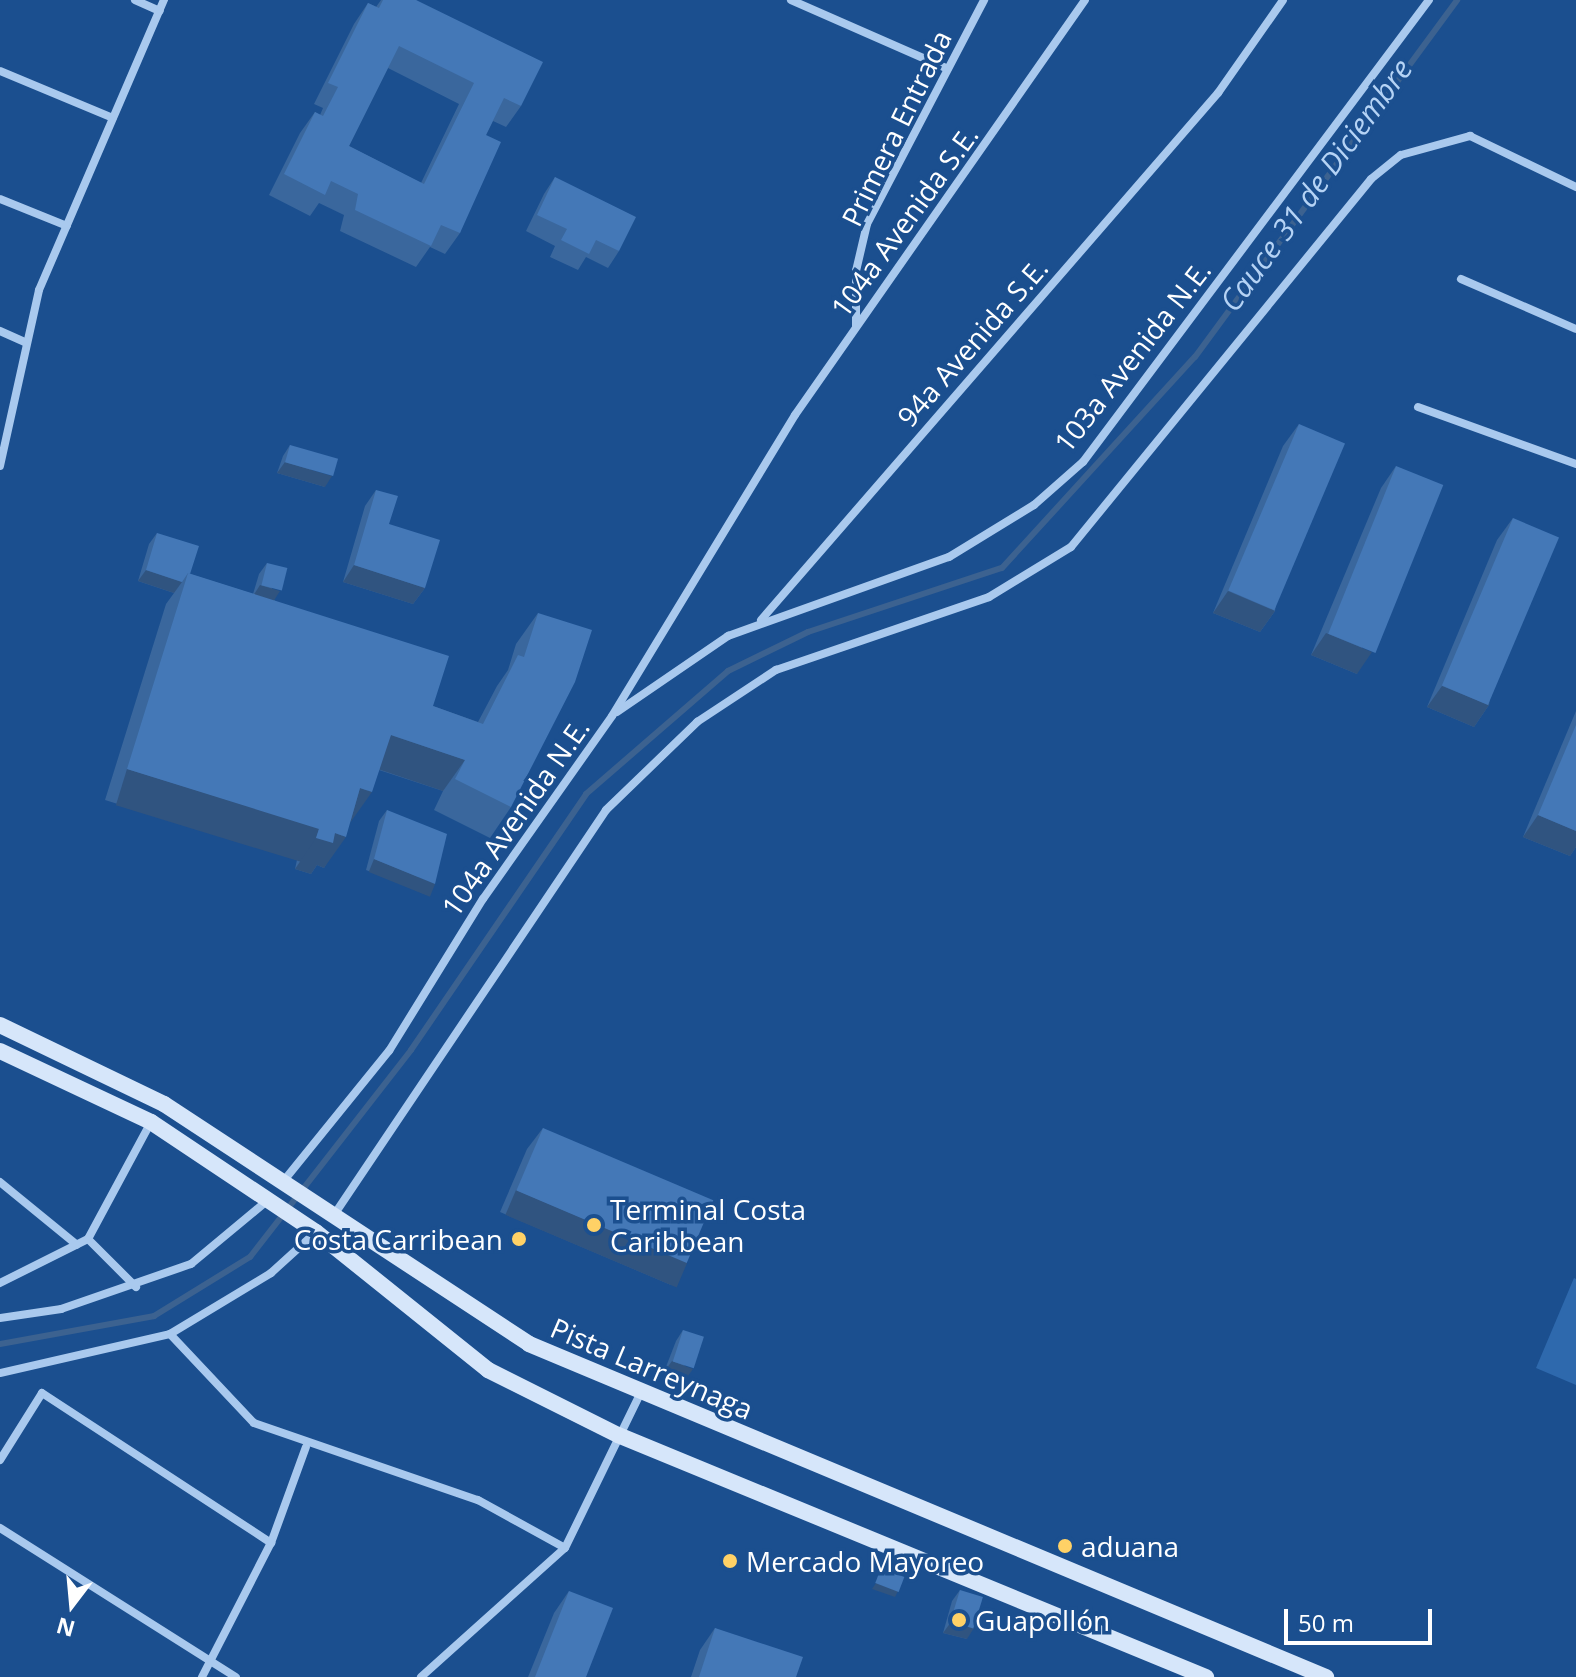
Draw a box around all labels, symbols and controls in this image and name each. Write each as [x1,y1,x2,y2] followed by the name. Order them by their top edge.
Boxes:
[834,25,958,231] street label: Primera Entrada
[1212,52,1420,318] water label: Cauce 31 de Diciembre
[823,119,985,323] street label: 104a Avenida S.E.
[890,251,1054,433] street label: 94a Avenida S.E.
[1047,254,1217,458] street label: 103a Avenida N.E.
[434,712,596,922] street label: 104a Avenida N.E.
[610,1192,806,1258] place label: Terminal Costa Caribbean
[585,1216,603,1234] marker: Terminal Costa Caribbean
[294,1222,503,1256] place label: Costa Carribean
[510,1230,528,1248] marker: Costa Carribean
[546,1310,758,1426] street label: Pista Larreynaga
[1081,1529,1179,1563] place label: aduana
[1056,1537,1074,1555] marker: aduana
[746,1544,984,1578] place label: Mercado Mayoreo
[721,1552,739,1570] marker: Mercado Mayoreo
[32,1565,112,1645] north arrow
[1288,1593,1436,1643] scale bar
[975,1603,1110,1637] place label: Guapollón
[1298,1606,1354,1639] text: 50 m
[53,1611,78,1645] text: N
[950,1611,968,1629] marker: Guapollón

